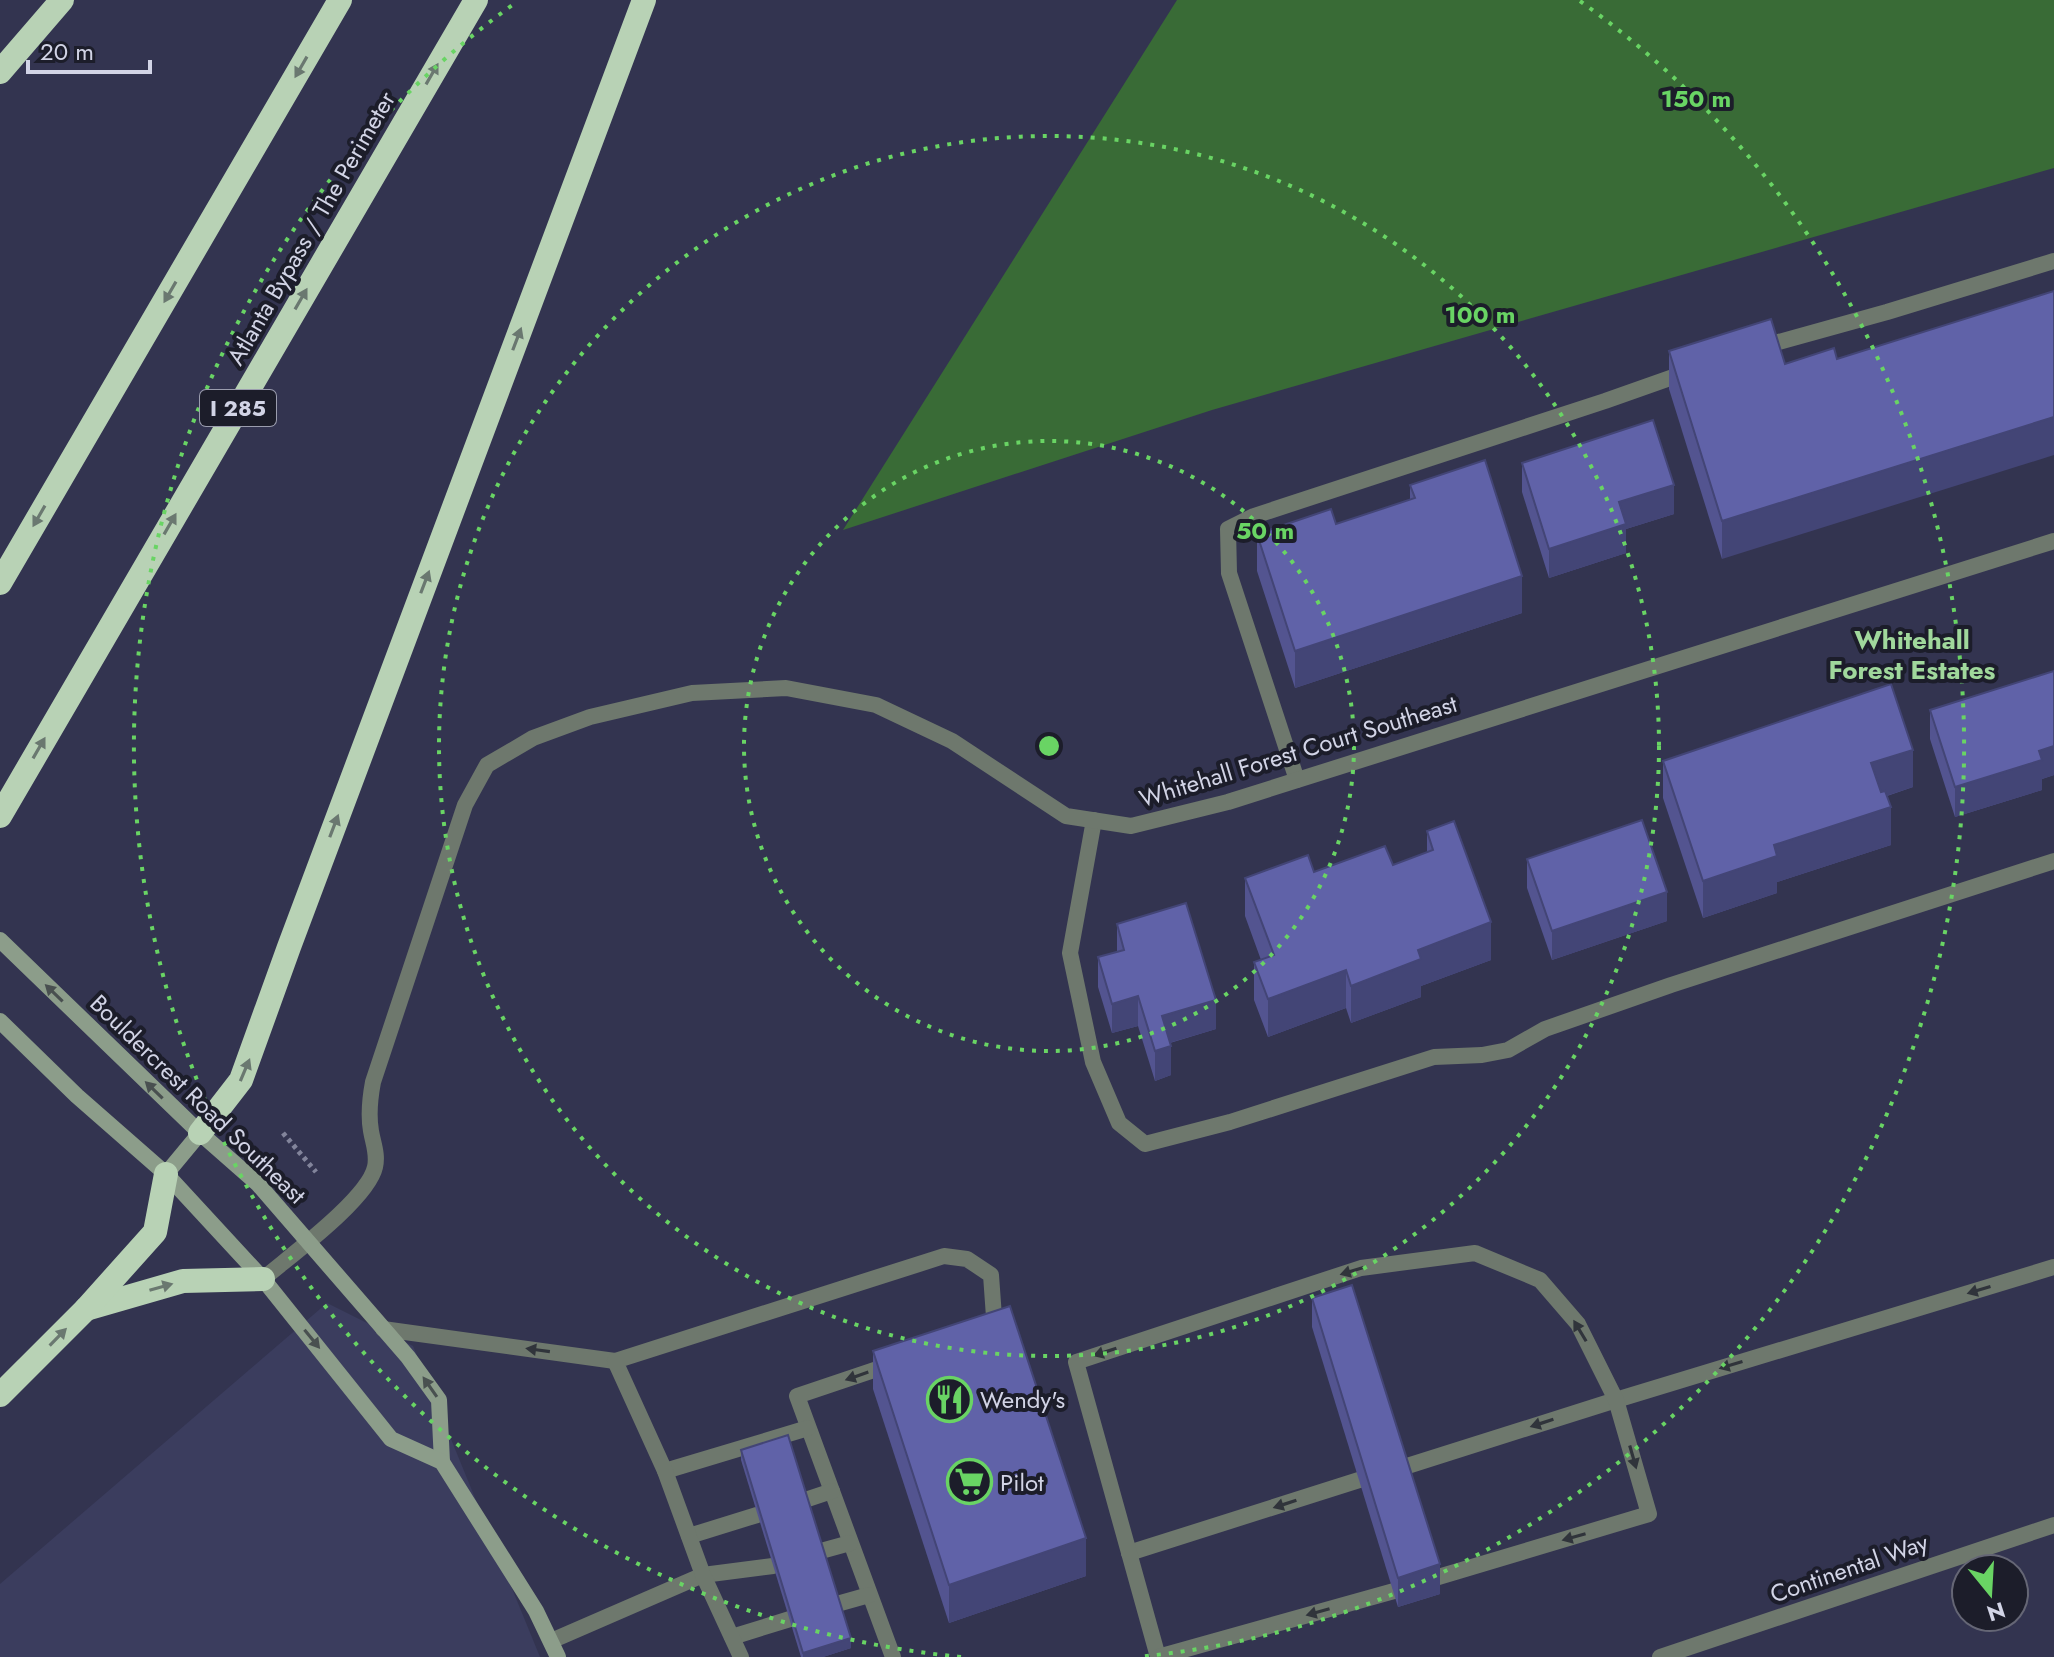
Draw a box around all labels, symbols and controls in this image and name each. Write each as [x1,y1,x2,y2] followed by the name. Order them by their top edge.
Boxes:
[28,24,150,74] scale bar
[40,34,94,69] text: 20 m
[294,56,308,78] one-way arrow
[425,63,439,86] one-way arrow
[1661,81,1731,116] text: 150 m
[218,84,404,371] street label: Atlanta Bypass / The Perimeter
[163,281,177,303] one-way arrow
[294,288,308,310] one-way arrow
[1445,297,1515,332] text: 100 m
[511,327,524,351] one-way arrow
[200,390,276,426] road number: I 285
[32,505,46,528] one-way arrow
[163,513,177,535] one-way arrow
[1236,513,1294,548] text: 50 m
[419,570,432,594] one-way arrow
[1829,621,1996,689] district label: Whitehall Forest Estates
[1135,686,1461,816] street label: Whitehall Forest Court Southeast
[1035,732,1063,760] centre of rings
[32,737,46,759] one-way arrow
[328,814,341,838] one-way arrow
[45,984,64,1003] one-way arrow
[82,986,314,1212] street label: Bouldercrest Road Southeast
[238,1058,251,1082] one-way arrow
[145,1081,164,1099] one-way arrow
[1339,1265,1363,1278] one-way arrow
[149,1280,173,1293] one-way arrow
[1967,1284,1991,1297] one-way arrow
[1573,1320,1587,1342] one-way arrow
[48,1328,67,1347] one-way arrow
[303,1329,320,1349] one-way arrow
[525,1343,550,1356] one-way arrow
[1092,1347,1116,1359] one-way arrow
[1718,1359,1742,1372] one-way arrow
[844,1371,868,1383] one-way arrow
[925,1375,973,1423] restaurant icon: Wendy's
[422,1376,438,1398] one-way arrow
[980,1382,1065,1417] place label: Wendy's
[1530,1418,1554,1430] one-way arrow
[1627,1445,1639,1470] one-way arrow
[945,1458,993,1506] supermarket icon: Pilot
[1000,1465,1044,1500] place label: Pilot
[1273,1498,1297,1511] one-way arrow
[1765,1524,1933,1611] street label: Continental Way
[1562,1531,1586,1544] one-way arrow
[1950,1553,2030,1633] north arrow
[1983,1594,2009,1630] text: N
[1306,1606,1330,1619] one-way arrow

